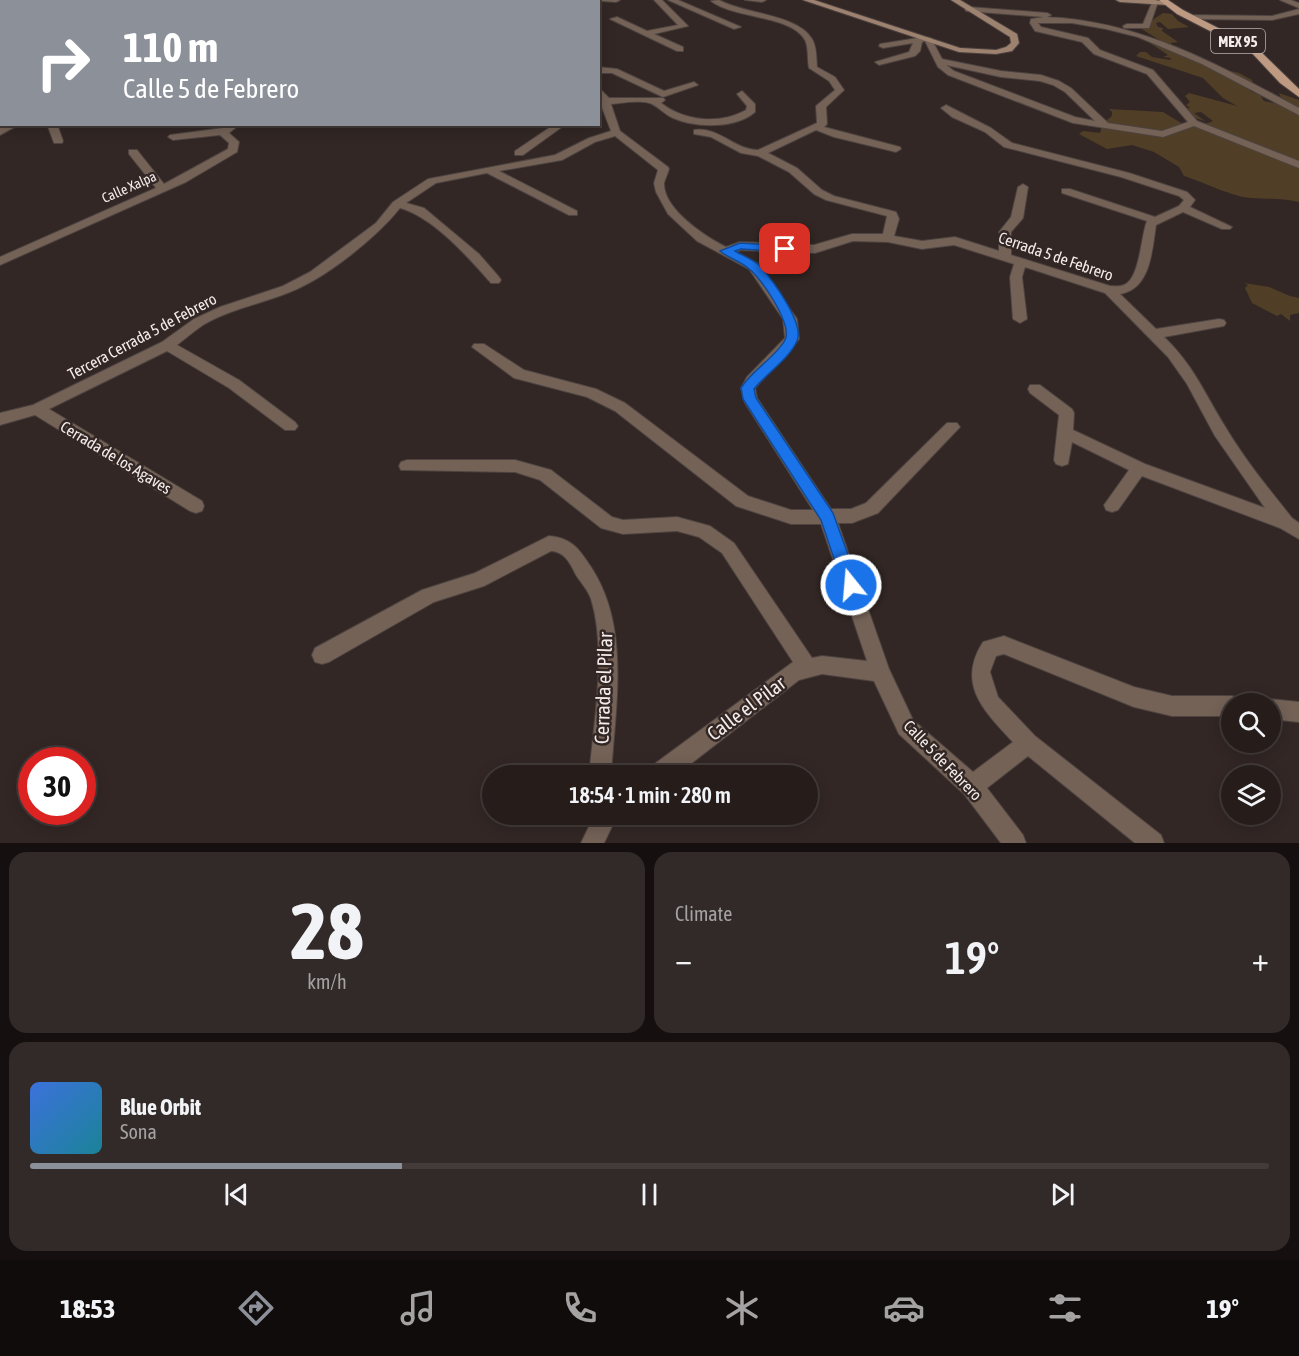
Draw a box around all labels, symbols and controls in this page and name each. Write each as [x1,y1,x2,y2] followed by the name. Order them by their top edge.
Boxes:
[123,23,218,71] text: 110 m
[24,24,102,102] icon: right
[1211,29,1265,53] road number: MEX 95
[123,73,299,104] text: Calle 5 de Febrero
[99,168,159,206] street label: Calle Xalpa
[759,223,810,274] pin
[996,228,1116,284] street label: Cerrada 5 de Febrero
[768,232,801,265] icon: arrive
[65,289,219,383] street label: Tercera Cerrada 5 de Febrero
[57,417,175,498] street label: Cerrada de los Agaves
[819,553,883,617] position arrow
[590,631,616,744] street label: Cerrada el Pilar
[702,670,791,745] street label: Calle el Pilar
[1221,693,1281,825] map controls
[1221,693,1281,753] button: search
[900,716,986,804] street label: Calle 5 de Febrero
[18,747,96,825] speed limit sign: 30
[1221,765,1281,825] button: layers
[569,782,731,808] text: 18:54 · 1 min · 280 m
[290,886,364,976] text: 28
[675,902,732,925] text: Climate
[945,932,999,984] text: 19°
[675,940,692,978] text: −
[1252,940,1269,978] text: +
[307,970,347,993] text: km/h
[120,1094,201,1120] text: Blue Orbit
[120,1120,157,1143] text: Sona
[220,1178,253,1211] icon: previous
[633,1178,666,1211] icon: pause
[1046,1178,1079,1211] icon: next
[235,1287,277,1329] icon: directions
[397,1287,439,1329] icon: music
[559,1287,601,1329] icon: phone
[721,1287,763,1329] icon: climate
[883,1287,925,1329] icon: car
[1044,1287,1086,1329] icon: filters
[60,1293,115,1324] text: 18:53
[1206,1293,1239,1324] text: 19°

